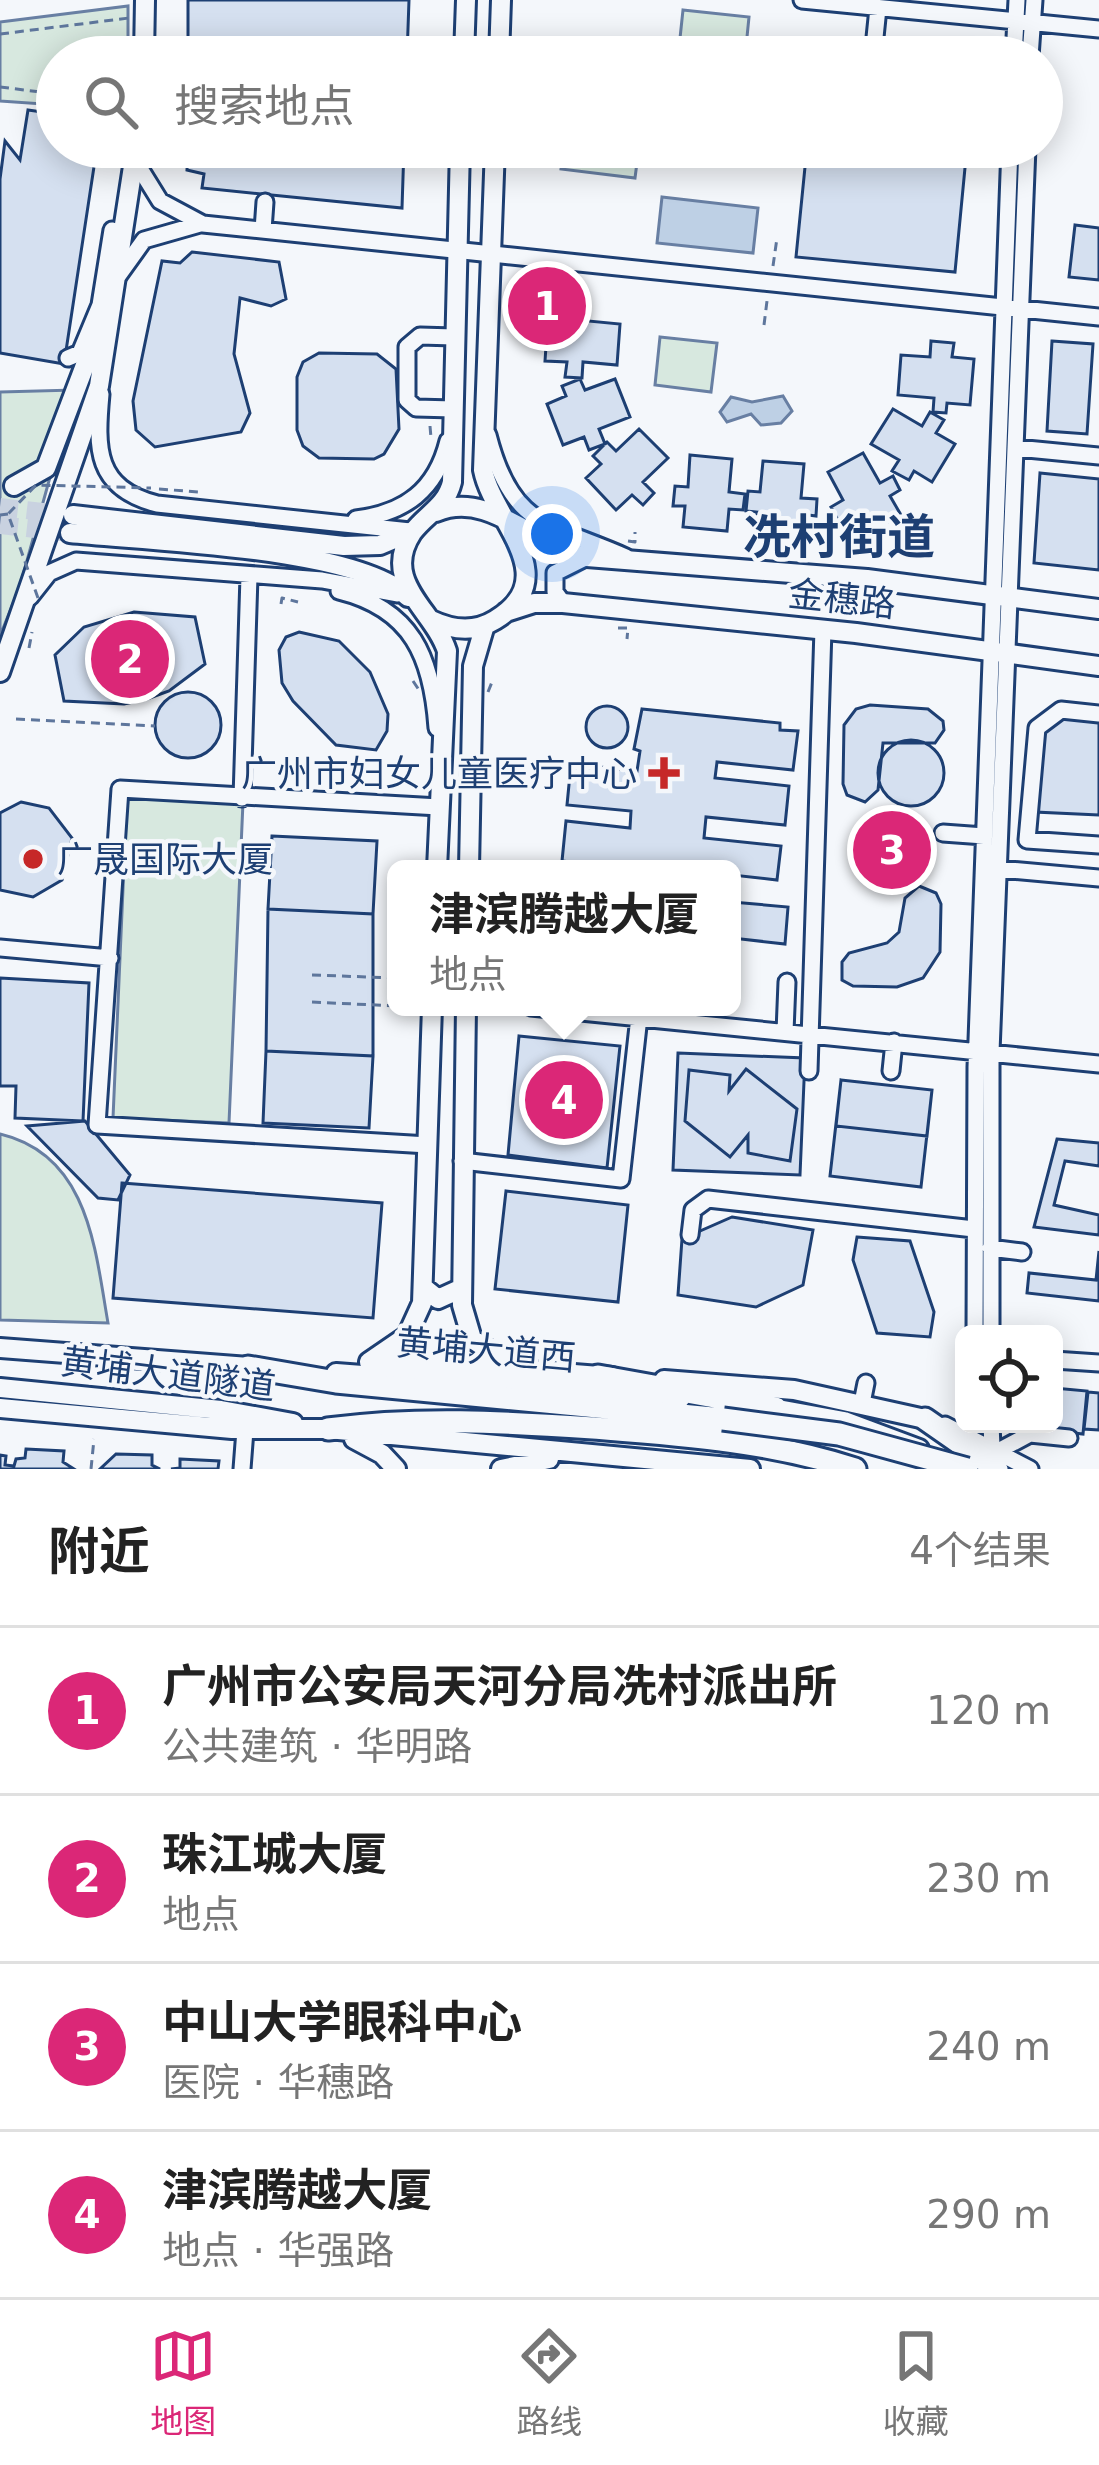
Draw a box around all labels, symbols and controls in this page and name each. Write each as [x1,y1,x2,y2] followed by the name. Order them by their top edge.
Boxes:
[36,36,1063,168] search box
[78,69,144,135] icon: search
[174,80,354,133] text: 搜索地点
[508,261,586,351] pin: 1
[522,504,582,564] your location
[743,509,935,565] district label: 冼村街道
[786,573,898,625] street label: 金穗路
[91,614,169,704] pin: 2
[241,753,637,794] place label: 广州市妇女儿童医疗中心
[648,757,680,789] marker: 广州市妇女儿童医疗中心
[853,805,931,895] pin: 3
[57,839,273,880] place label: 广晟国际大厦
[20,846,46,872] marker: 广晟国际大厦
[387,860,741,1016] popup
[429,888,699,941] text: 津滨腾越大厦
[429,952,507,997] text: 地点
[525,1055,603,1145] pin: 4
[395,1322,577,1378] street label: 黄埔大道西
[955,1325,1063,1433] map controls
[955,1325,1063,1433] button: locate
[58,1340,278,1408] street label: 黄埔大道隧道
[48,1522,150,1581] text: 附近
[909,1528,1051,1573] text: 4个结果
[162,1660,837,1713] text: 广州市公安局天河分局冼村派出所
[73,1688,101,1733] text: 1
[926,1688,1051,1733] text: 120 m
[162,1724,472,1769] text: 公共建筑 · 华明路
[162,1828,387,1881] text: 珠江城大厦
[73,1856,101,1901] text: 2
[926,1856,1051,1901] text: 230 m
[162,1892,240,1937] text: 地点
[162,1996,522,2049] text: 中山大学眼科中心
[73,2024,101,2069] text: 3
[926,2024,1051,2069] text: 240 m
[162,2060,394,2105] text: 医院 · 华穗路
[162,2164,432,2217] text: 津滨腾越大厦
[73,2192,101,2237] text: 4
[926,2192,1051,2237] text: 290 m
[162,2228,394,2273] text: 地点 · 华强路
[150,2323,216,2443] tab: 地图
[516,2323,582,2443] tab: 路线
[883,2323,949,2443] tab: 收藏

